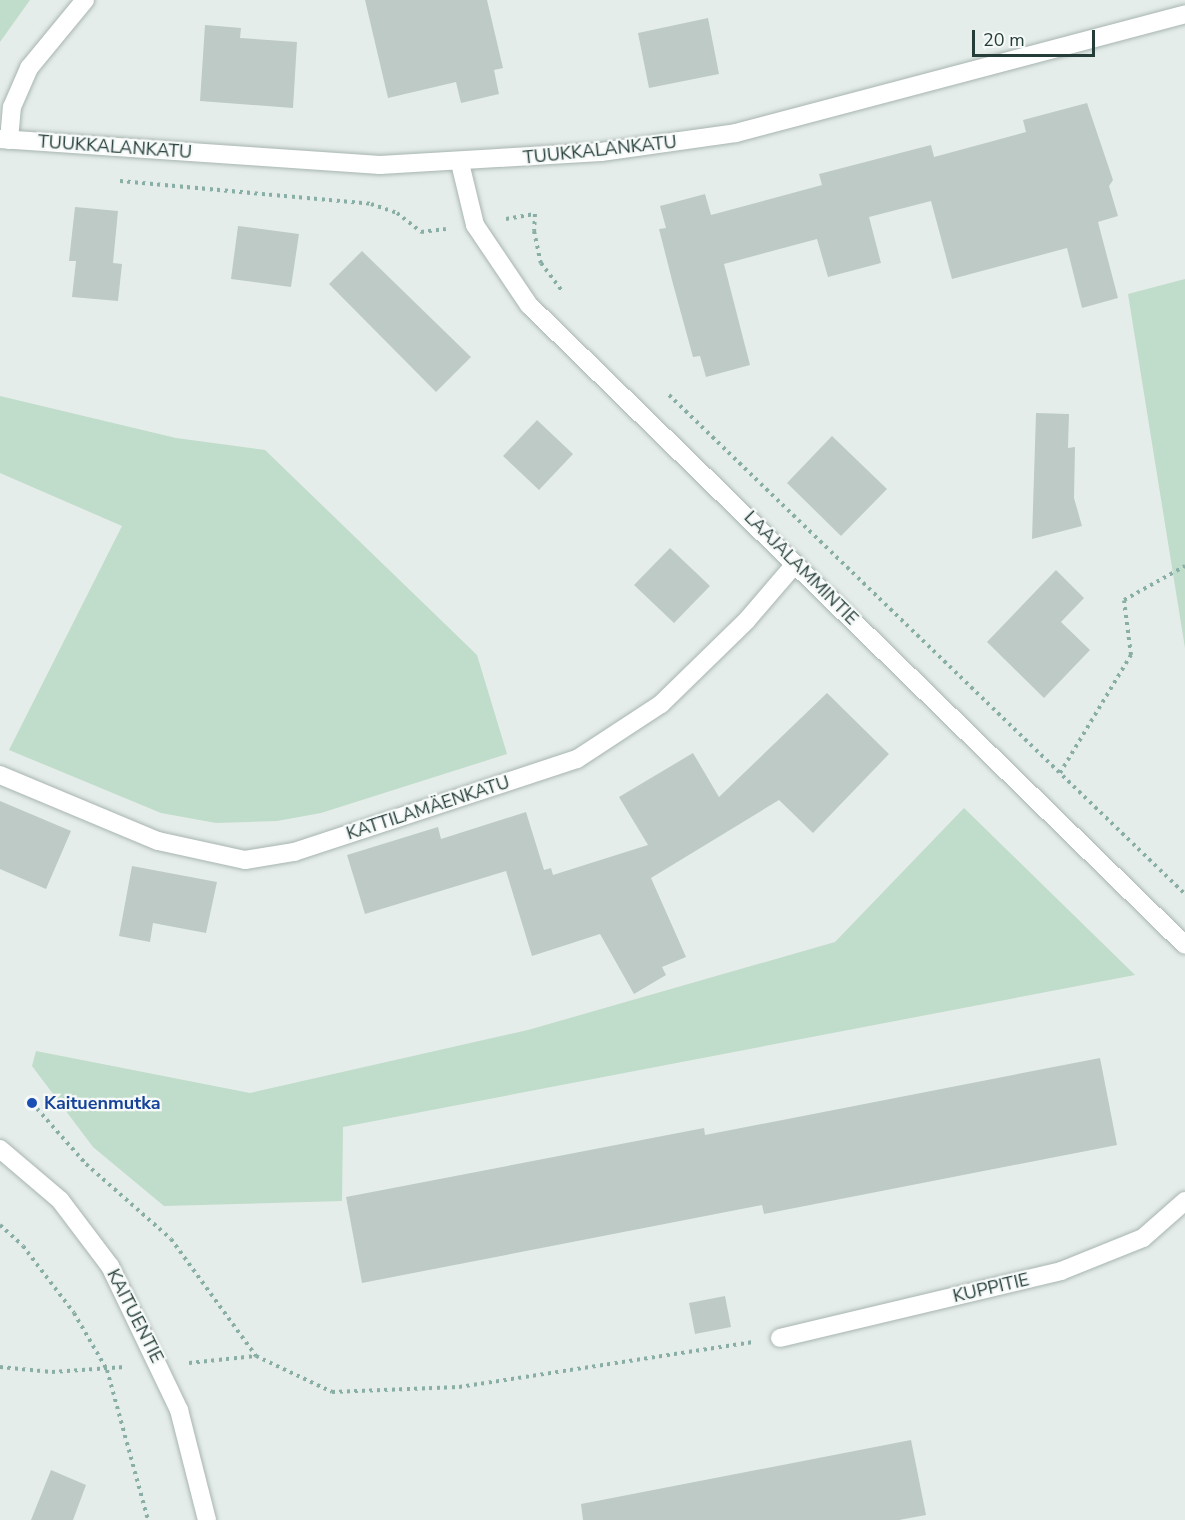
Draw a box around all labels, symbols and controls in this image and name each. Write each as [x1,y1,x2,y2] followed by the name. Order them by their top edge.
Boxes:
[975,18,1098,56] scale bar
[983,28,1025,52] text: 20 m
[37,131,193,163] street label: TUUKKALANKATU
[522,131,678,169] street label: TUUKKALANKATU
[740,507,862,629] street label: LAAJALAMMINTIE
[344,771,512,845] street label: KATTILAMÄENKATU
[44,1092,161,1114] place label: Kaituenmutka
[25,1096,39,1110] marker: Kaituenmutka
[102,1266,168,1366] street label: KAITUENTIE
[951,1269,1031,1307] street label: KUPPITIE

